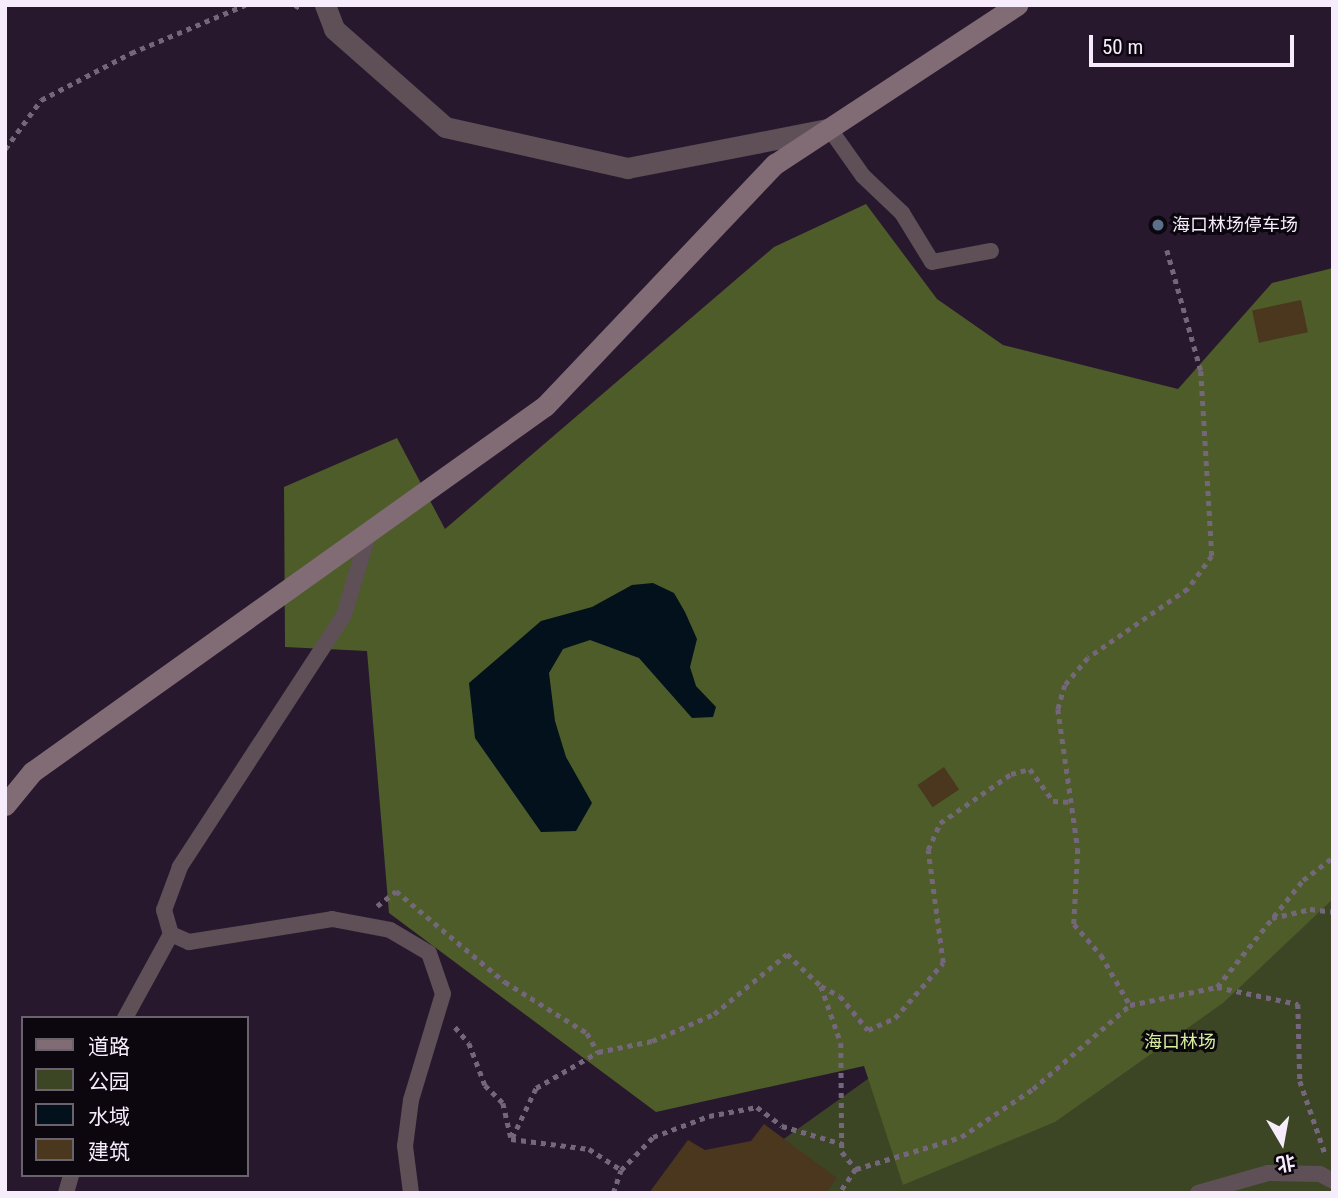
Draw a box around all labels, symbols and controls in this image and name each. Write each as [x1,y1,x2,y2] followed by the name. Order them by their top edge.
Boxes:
[1093,21,1298,65] scale bar
[1102,35,1143,59] text: 50 m
[1172,214,1298,236] place label: 海口林场停车场
[1150,217,1166,233] marker: 海口林场停车场
[21,1016,248,1177] legend
[1144,1031,1216,1053] park label: 海口林场
[88,1035,130,1059] text: 道路
[88,1070,130,1094] text: 公园
[88,1105,130,1129] text: 水域
[1247,1107,1317,1177] north arrow
[88,1140,130,1164] text: 建筑
[1274,1150,1297,1176] text: 北

